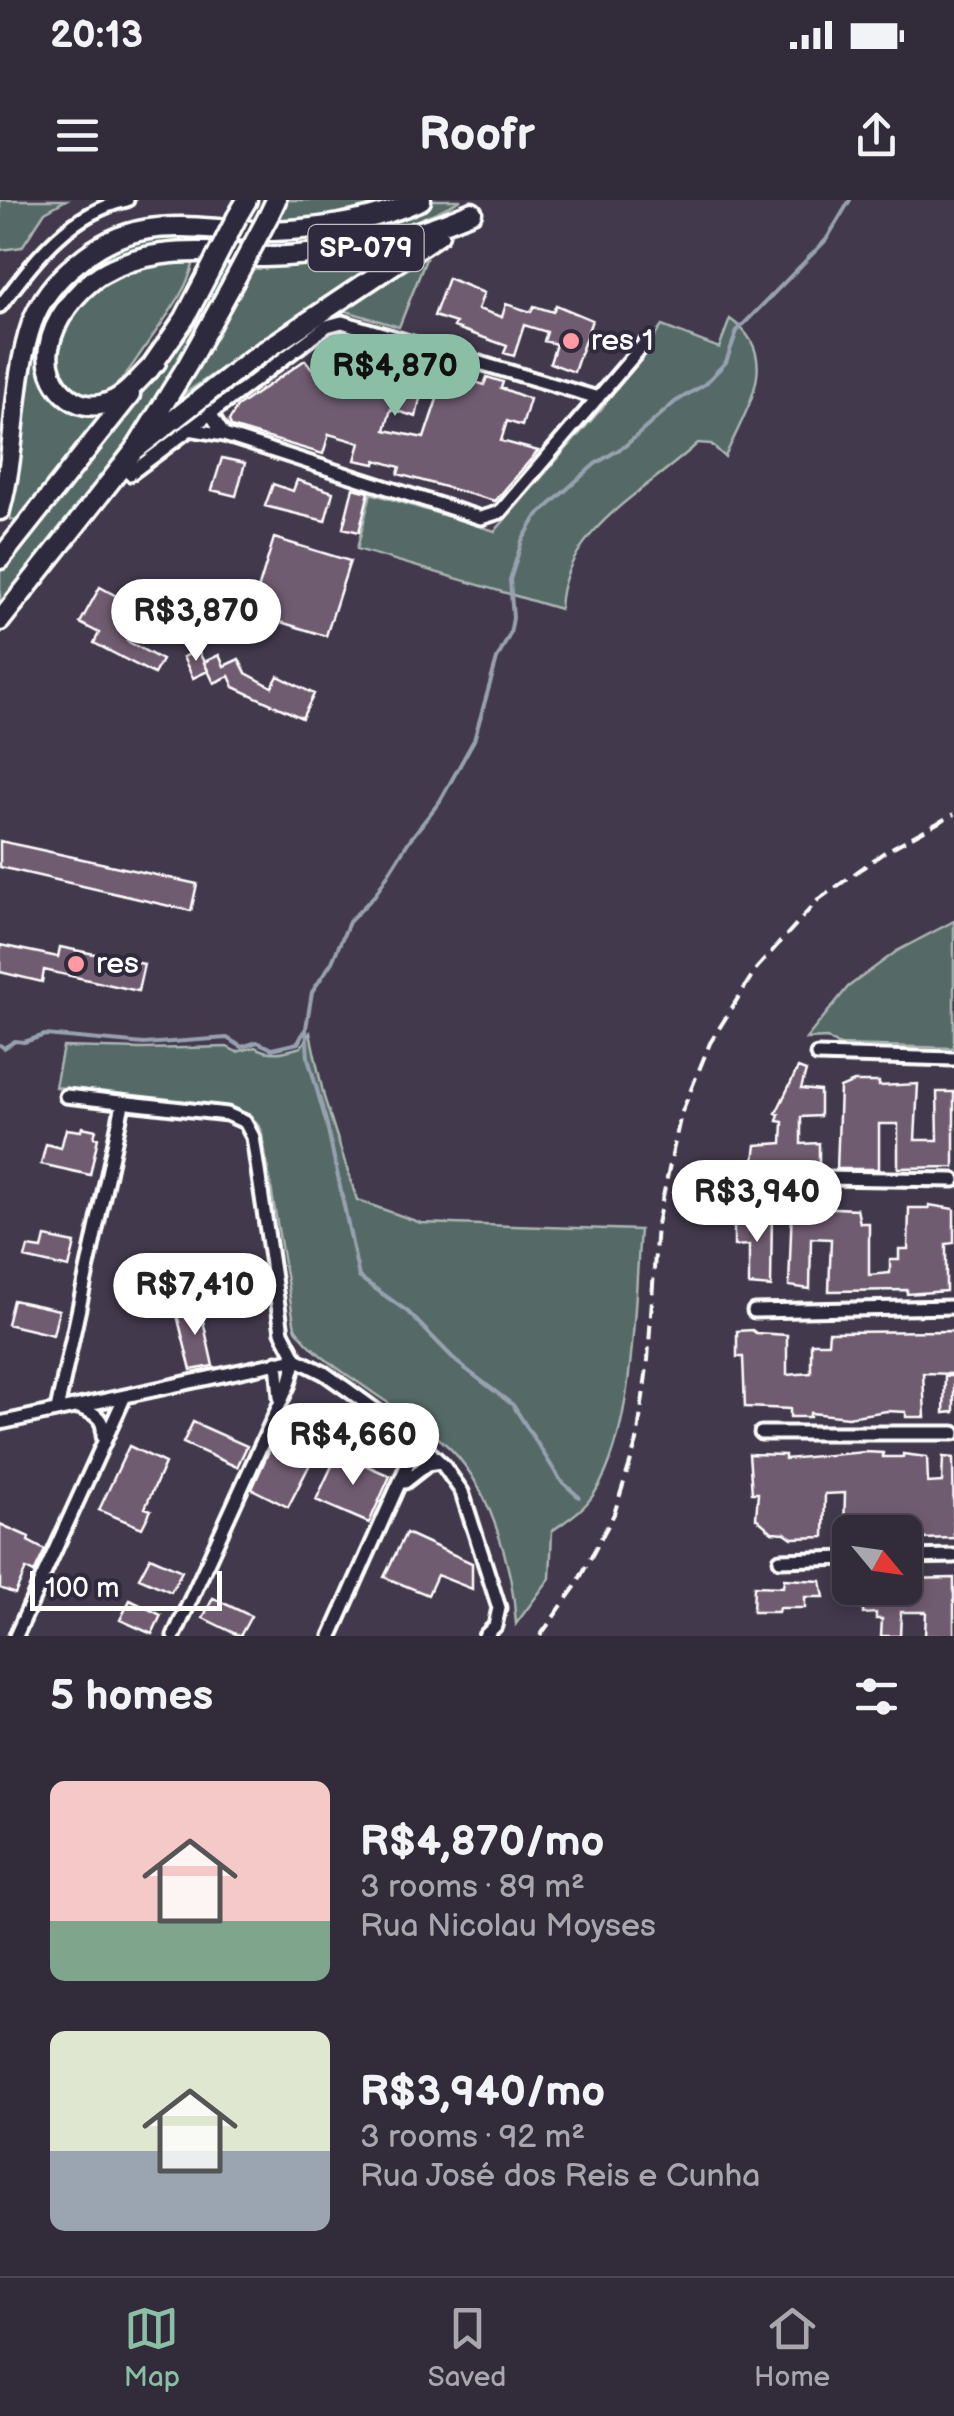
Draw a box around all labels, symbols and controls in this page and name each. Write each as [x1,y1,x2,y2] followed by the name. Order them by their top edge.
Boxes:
[50,13,143,58] text: 20:13
[50,108,105,163] icon: menu
[419,108,535,163] text: Roofr
[849,108,904,163] icon: share
[308,225,424,271] road number: SP-079
[591,323,654,359] place label: res 1
[560,330,582,352] marker: res 1
[303,334,487,419] pin: R$4,870
[332,347,458,386] text: R$4,870
[104,579,288,664] pin: R$3,870
[133,592,259,631] text: R$3,870
[96,946,139,982] place label: res
[65,953,87,975] marker: res
[665,1160,849,1245] pin: R$3,940
[694,1173,820,1212] text: R$3,940
[103,1253,287,1338] pin: R$7,410
[135,1266,255,1305] text: R$7,410
[261,1403,445,1488] pin: R$4,660
[289,1416,417,1455] text: R$4,660
[832,1515,922,1605] north arrow
[832,1515,922,1605] map controls
[30,1566,222,1610] scale bar
[45,1572,119,1605] text: 100 m
[849,1669,904,1724] icon: filters
[50,1671,213,1722] text: 5 homes
[360,1817,605,1868] text: R$4,870/mo
[130,1821,250,1941] icon: home
[360,1868,585,1907] text: 3 rooms · 89 m²
[360,1907,656,1946] text: Rua Nicolau Moyses
[360,2067,605,2118] text: R$3,940/mo
[130,2071,250,2191] icon: home
[360,2118,585,2157] text: 3 rooms · 92 m²
[360,2157,760,2196] text: Rua José dos Reis e Cunha
[124,2301,180,2394] tab: Map
[428,2301,506,2394] tab: Saved
[754,2301,830,2394] tab: Home

